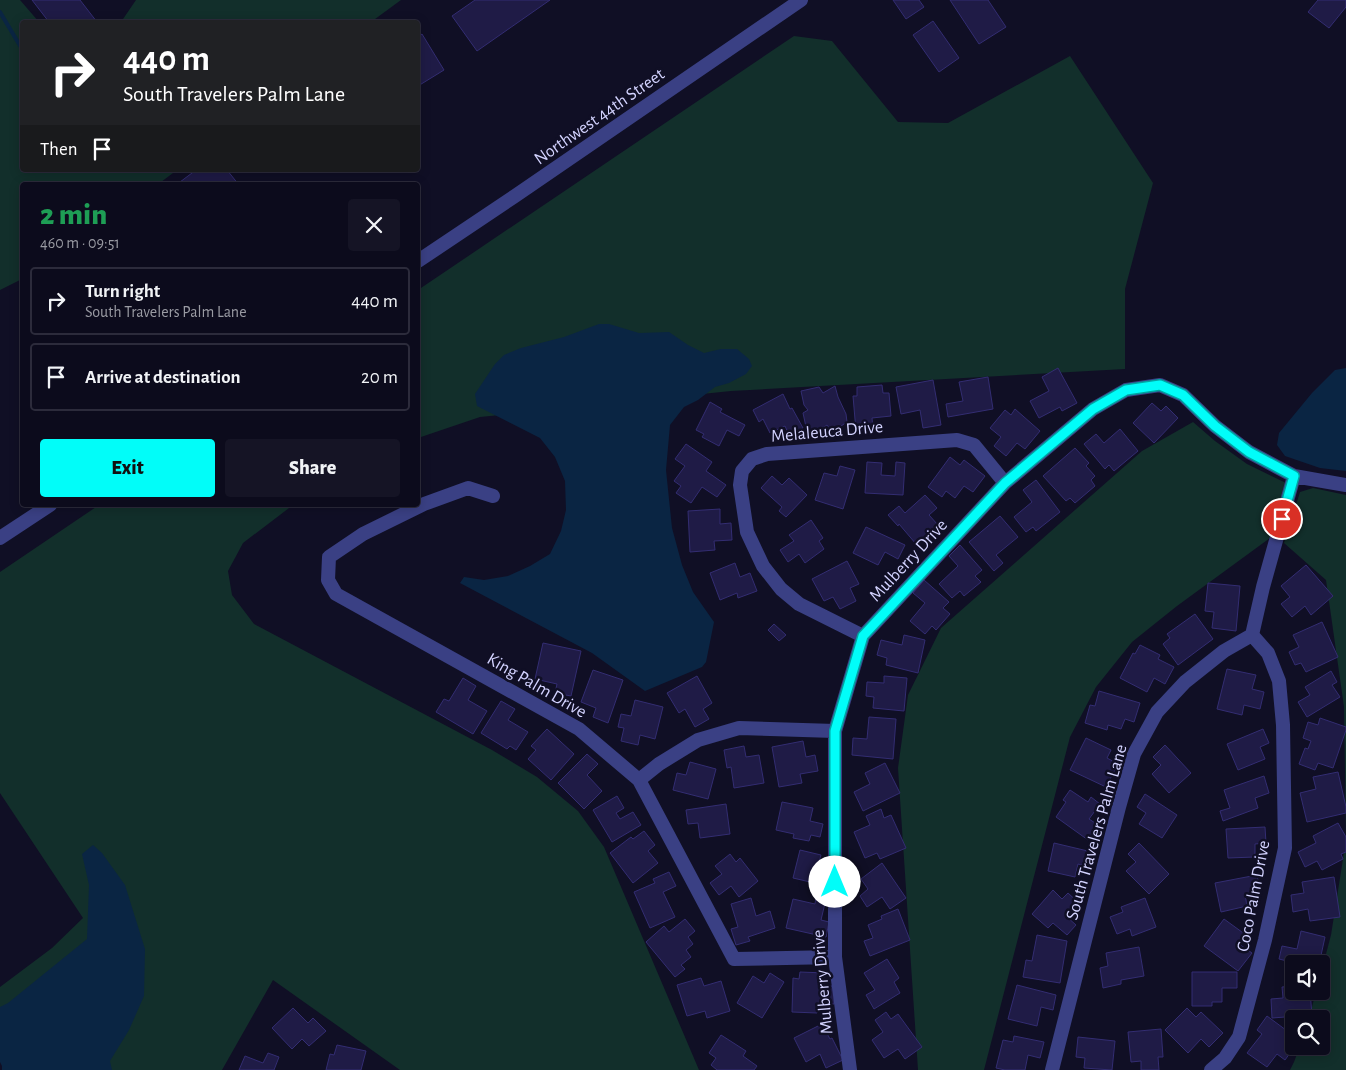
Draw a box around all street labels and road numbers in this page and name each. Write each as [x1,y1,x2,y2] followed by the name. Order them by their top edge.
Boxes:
[531,65,668,168] street label: Northwest 44th Street
[770,418,884,446] street label: Melaleuca Drive
[866,516,951,605] street label: Mulberry Drive
[484,650,589,722] street label: King Palm Drive
[1063,742,1131,922] street label: South Travelers Palm Lane
[1234,839,1274,953] street label: Coco Palm Drive
[809,929,837,1035] street label: Mulberry Drive

